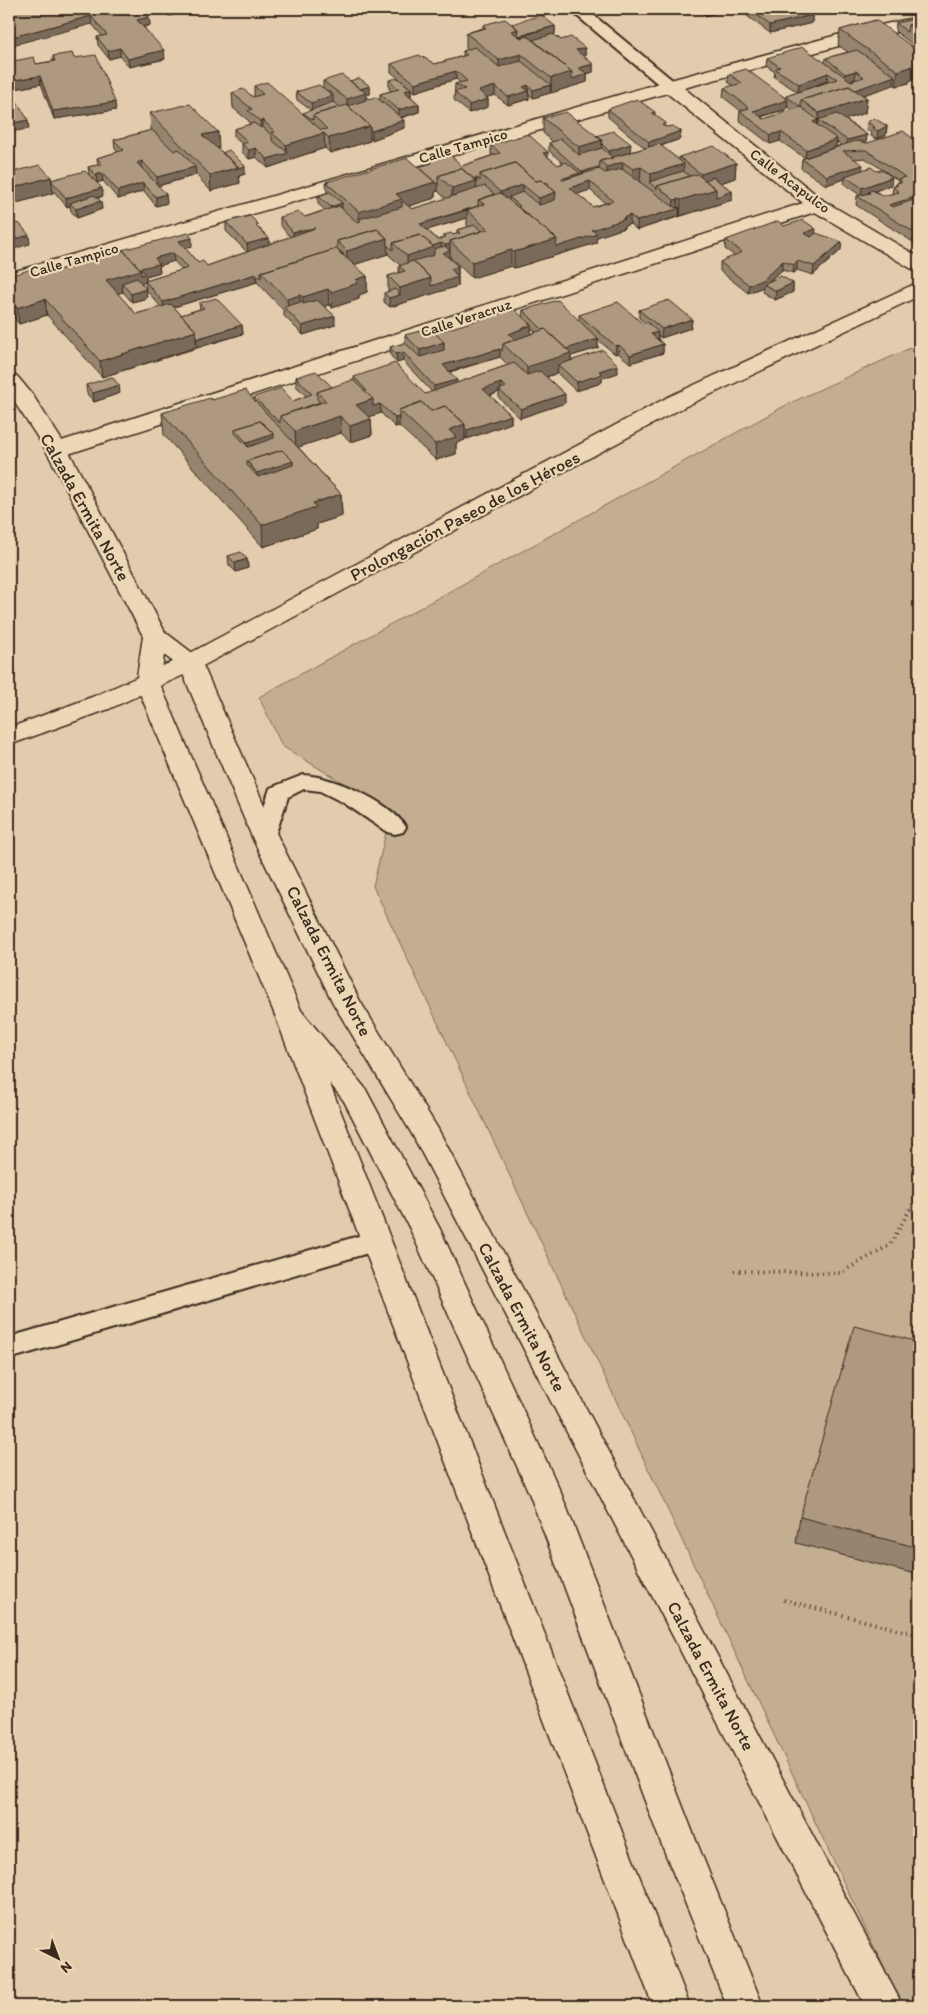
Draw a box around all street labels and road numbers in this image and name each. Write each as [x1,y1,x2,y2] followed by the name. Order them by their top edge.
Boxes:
[417,125,509,167] street label: Calle Tampico
[746,145,834,217] street label: Calle Acapulco
[28,239,120,281] street label: Calle Tampico
[418,295,514,341] street label: Calle Veracruz
[35,429,135,585] street label: Calzada Ermita Norte
[346,446,584,586] street label: Prolongación Paseo de los Héroes
[282,882,376,1040] street label: Calzada Ermita Norte
[473,1239,571,1395] street label: Calzada Ermita Norte
[662,1598,760,1754] street label: Calzada Ermita Norte

